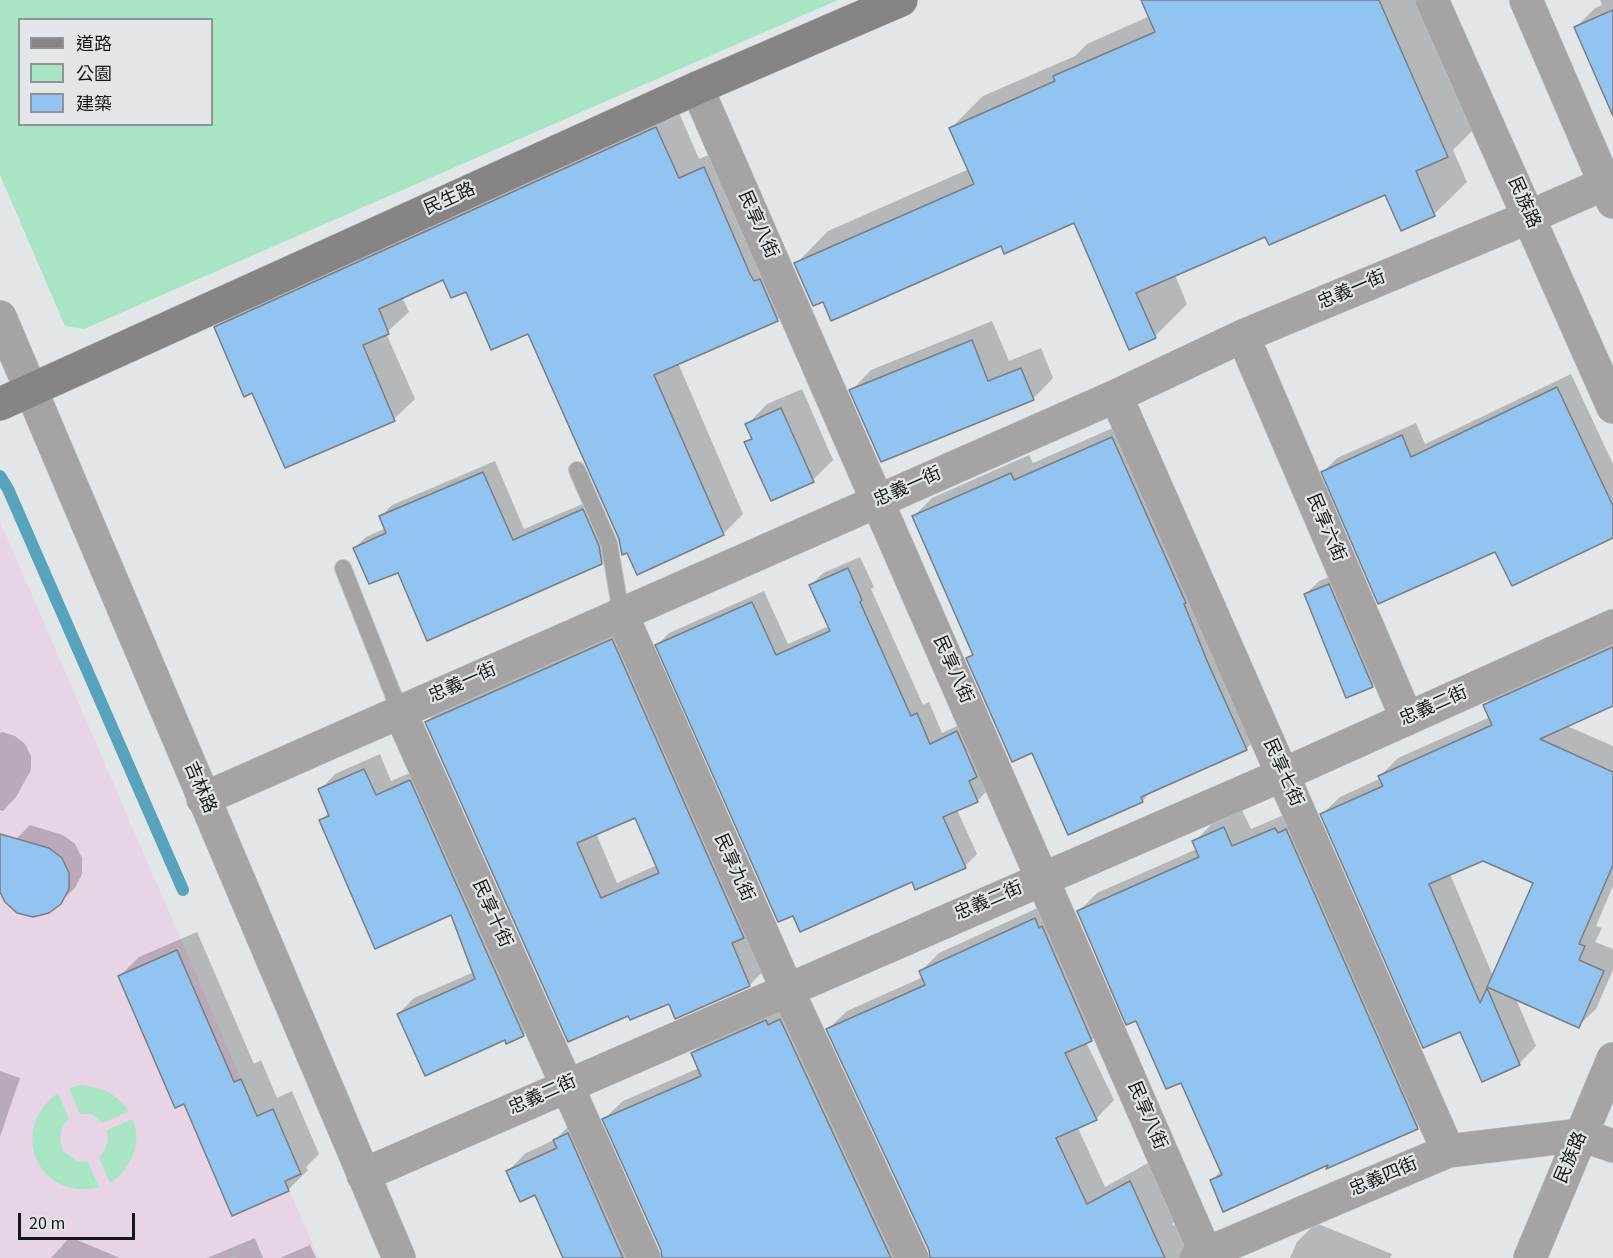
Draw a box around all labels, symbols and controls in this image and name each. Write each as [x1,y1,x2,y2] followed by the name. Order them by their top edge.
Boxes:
[18,18,213,126] legend
[76,32,112,57] text: 道路
[76,62,112,87] text: 公園
[76,92,112,117] text: 建築
[1502,174,1544,232] street label: 民族路
[421,179,479,221] street label: 民生路
[732,188,782,262] street label: 民享八街
[1315,267,1389,315] street label: 忠義一街
[871,463,945,513] street label: 忠義一街
[1301,491,1349,565] street label: 民享六街
[927,633,977,707] street label: 民享八街
[426,659,500,709] street label: 忠義一街
[1397,682,1471,732] street label: 忠義二街
[1257,736,1307,810] street label: 民享七街
[179,759,219,817] street label: 吉林路
[708,831,758,905] street label: 民享九街
[466,877,516,951] street label: 民享十街
[952,878,1026,926] street label: 忠義二街
[506,1071,580,1121] street label: 忠義二街
[1122,1079,1170,1153] street label: 民享八街
[1552,1129,1592,1187] street label: 民族路
[1347,1154,1421,1202] street label: 忠義四街
[21,1201,138,1239] scale bar
[29,1211,65,1236] text: 20 m

